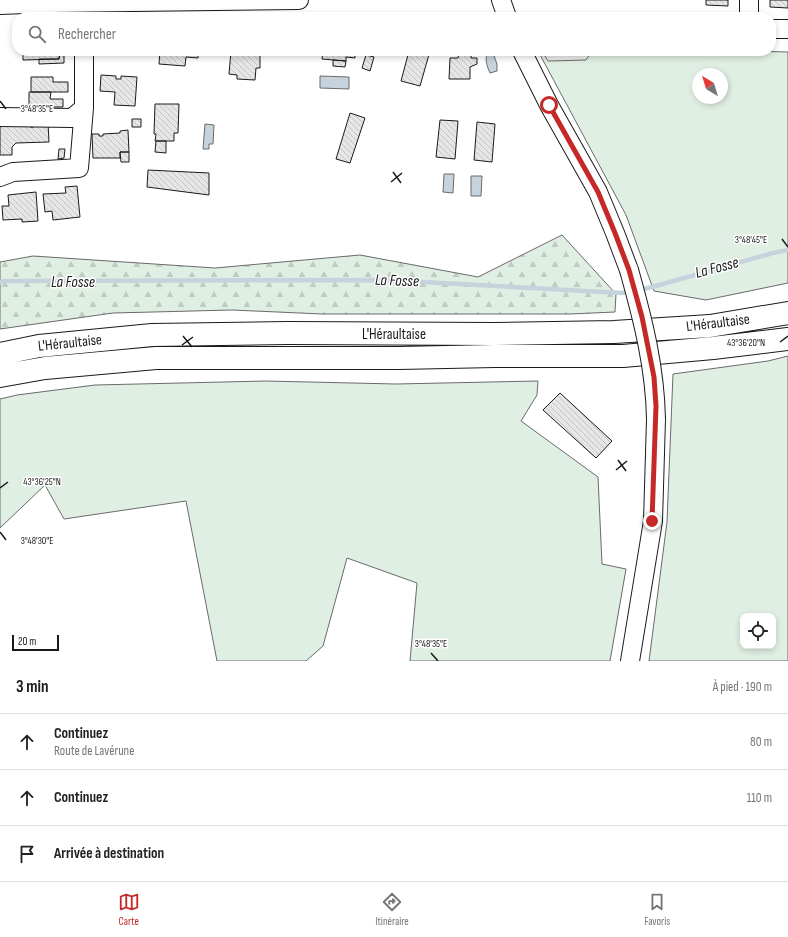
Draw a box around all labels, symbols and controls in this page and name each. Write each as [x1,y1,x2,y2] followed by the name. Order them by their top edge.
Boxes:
[12,12,776,56] search box
[26,23,48,45] icon: search
[58,25,116,44] text: Rechercher
[692,68,728,104] north arrow
[540,96,558,114] route start
[21,103,53,115] text: 3°48'35"E
[735,234,767,246] text: 3°48'45"E
[693,253,741,283] water label: La Fosse
[375,271,419,291] water label: La Fosse
[51,273,95,292] water label: La Fosse
[685,310,751,336] street label: L'Héraultaise
[362,325,426,344] street label: L'Héraultaise
[37,330,103,356] street label: L'Héraultaise
[727,337,765,349] text: 43°36'20"N
[23,476,61,488] text: 43°36'25"N
[643,512,661,530] route end
[21,535,53,547] text: 3°48'30"E
[740,613,776,649] map controls
[740,613,776,649] button: locate
[12,633,59,652] scale bar
[18,635,36,648] text: 20 m
[415,638,447,650] text: 3°48'35"E
[16,677,49,697] text: 3 min
[713,679,772,695] text: À pied · 190 m
[54,724,108,743] text: Continuez
[16,731,38,753] icon: ahead
[750,734,772,750] text: 80 m
[54,743,134,759] text: Route de Lavérune
[16,787,38,809] icon: ahead
[54,788,108,807] text: Continuez
[747,790,772,806] text: 110 m
[16,843,38,865] icon: arrive
[54,844,164,863] text: Arrivée à destination
[118,891,140,928] tab: Carte
[375,891,409,928] tab: Itinéraire
[644,891,670,928] tab: Favoris

